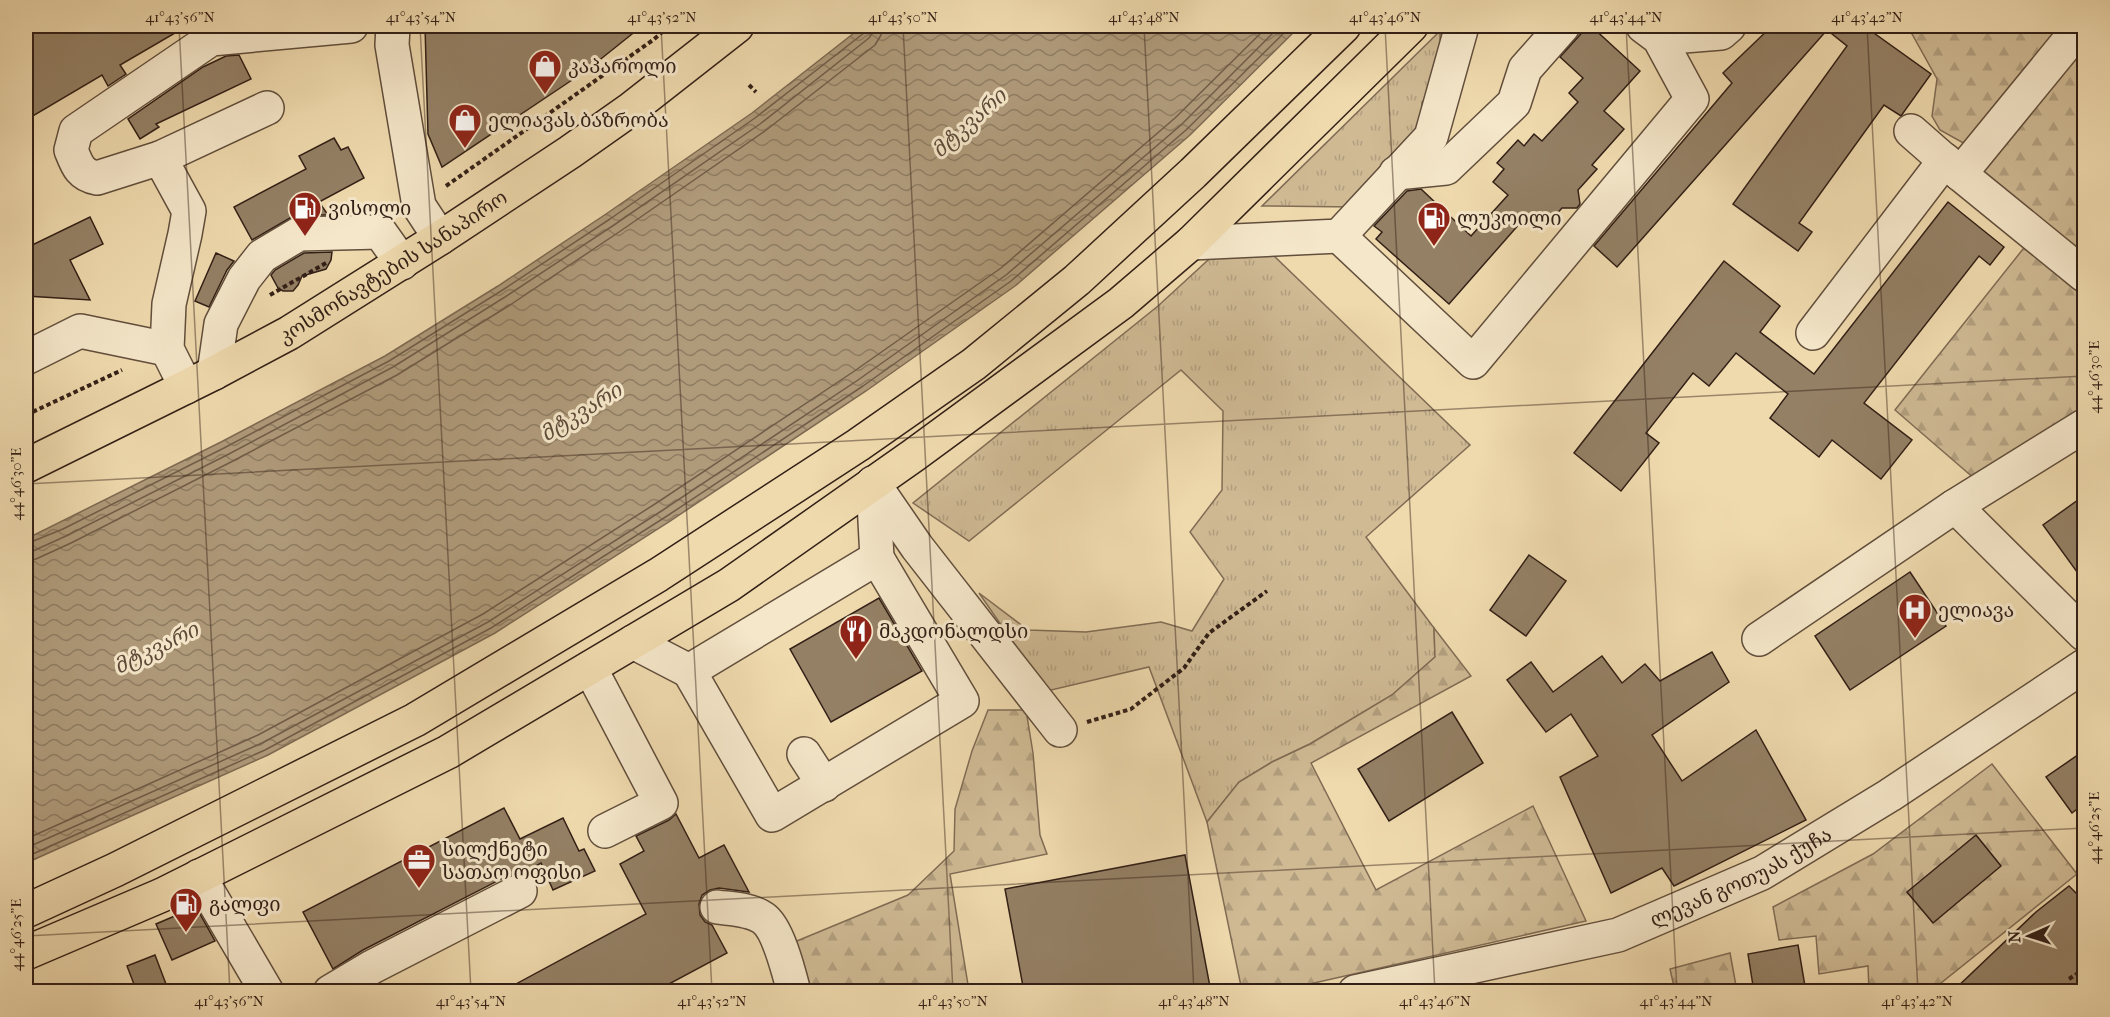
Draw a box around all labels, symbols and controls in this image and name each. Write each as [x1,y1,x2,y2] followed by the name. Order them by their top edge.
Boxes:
[145,8,215,26] text: 41°43'56"N
[386,8,457,26] text: 41°43'54"N
[627,8,697,26] text: 41°43'52"N
[868,8,939,26] text: 41°43'50"N
[1108,8,1180,26] text: 41°43'48"N
[1349,8,1422,26] text: 41°43'46"N
[1590,8,1663,26] text: 41°43'44"N
[1831,8,1903,26] text: 41°43'42"N
[527,48,563,95] shop icon: კაპაროლი
[568,55,677,78] place label: კაპაროლი
[927,83,1012,163] water label: მტკვარი
[447,102,483,149] shop icon: ელიავას ბაზრობა
[488,109,669,132] place label: ელიავას ბაზრობა
[275,186,512,348] street label: კოსმონავტების სანაპირო
[287,190,323,237] fuel station icon: ვისოლი
[328,197,411,220] place label: ვისოლი
[1416,200,1452,247] fuel station icon: ლუკოილი
[1457,207,1562,230] place label: ლუკოილი
[2085,341,2103,413] text: 44°46'30"E
[536,377,627,447] water label: მტკვარი
[7,448,25,520] text: 44°46'30"E
[1897,592,1933,639] hospital icon: ელიავა
[1938,599,2014,622] place label: ელიავა
[838,613,874,660] restaurant icon: მაკდონალდსი
[110,617,204,680] water label: მტკვარი
[879,620,1028,643] place label: მაკდონალდსი
[2085,792,2103,864] text: 44°46'25"E
[1647,822,1836,932] street label: ლევან გოთუას ქუჩა
[442,838,581,884] place label: სილქნეტი სათაო ოფისი
[401,842,437,889] office icon: სილქნეტი სათაო ოფისი
[168,886,204,933] fuel station icon: გალფი
[209,893,281,916] place label: გალფი
[7,899,25,971] text: 44°46'25"E
[1999,906,2059,966] north arrow
[2005,929,2024,943] text: N
[194,992,264,1010] text: 41°43'56"N
[436,992,507,1010] text: 41°43'54"N
[677,992,747,1010] text: 41°43'52"N
[918,992,989,1010] text: 41°43'50"N
[1158,992,1230,1010] text: 41°43'48"N
[1399,992,1472,1010] text: 41°43'46"N
[1640,992,1713,1010] text: 41°43'44"N
[1881,992,1953,1010] text: 41°43'42"N

